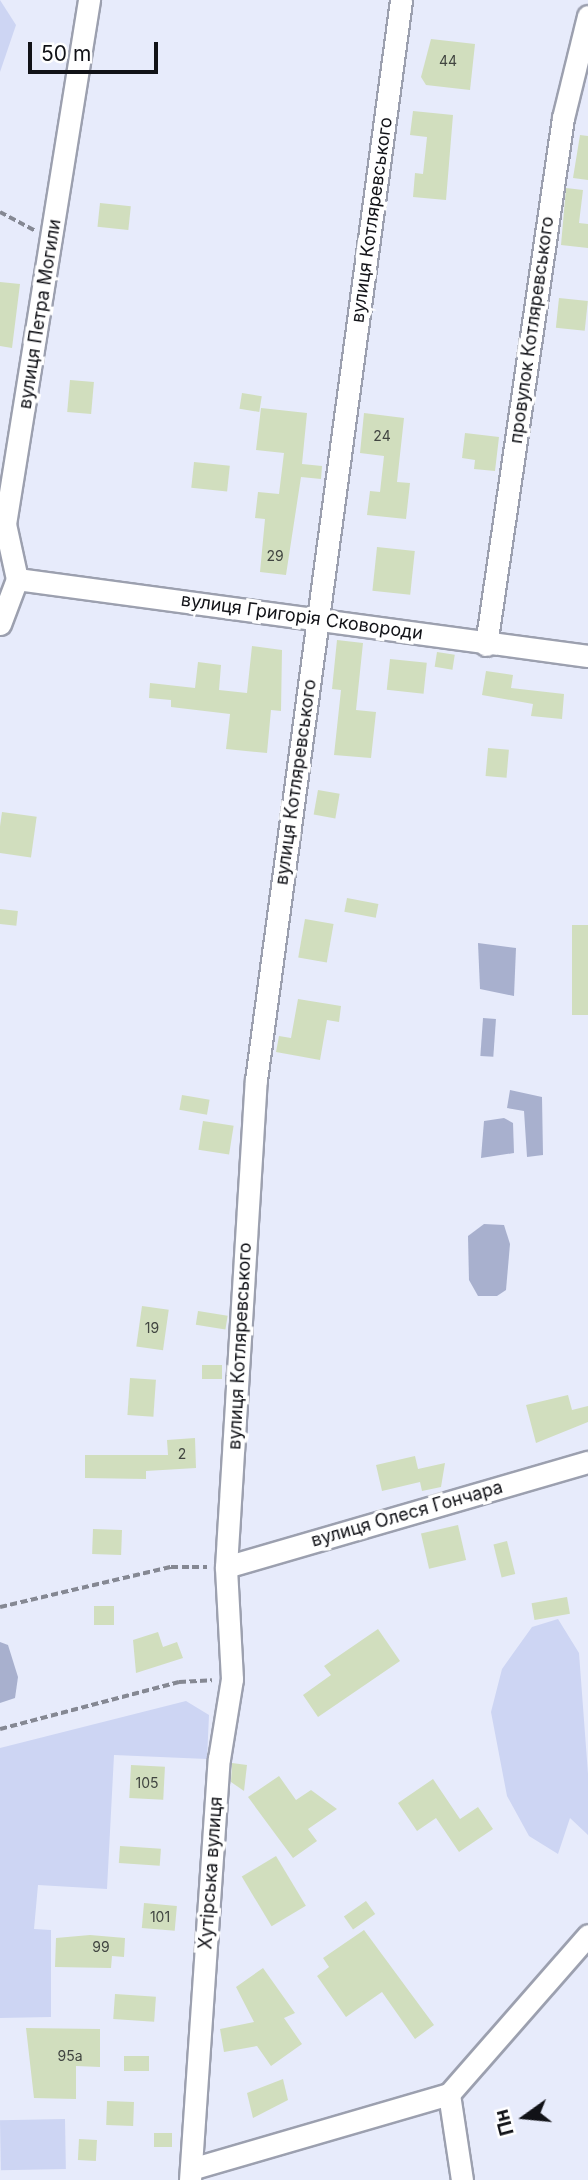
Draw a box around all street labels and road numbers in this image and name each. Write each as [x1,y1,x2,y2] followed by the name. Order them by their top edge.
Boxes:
[347,116,397,324] street label: вулиця Котляревського
[505,215,559,445] street label: провулок Котляревського
[14,218,66,410] street label: вулиця Петра Могили
[180,589,424,645] street label: вулиця Григорія Сковороди
[271,678,321,886] street label: вулиця Котляревського
[224,1242,256,1450] street label: вулиця Котляревського
[309,1476,505,1552] street label: вулиця Олеся Гончара
[195,1796,227,1950] street label: Хутірська вулиця

